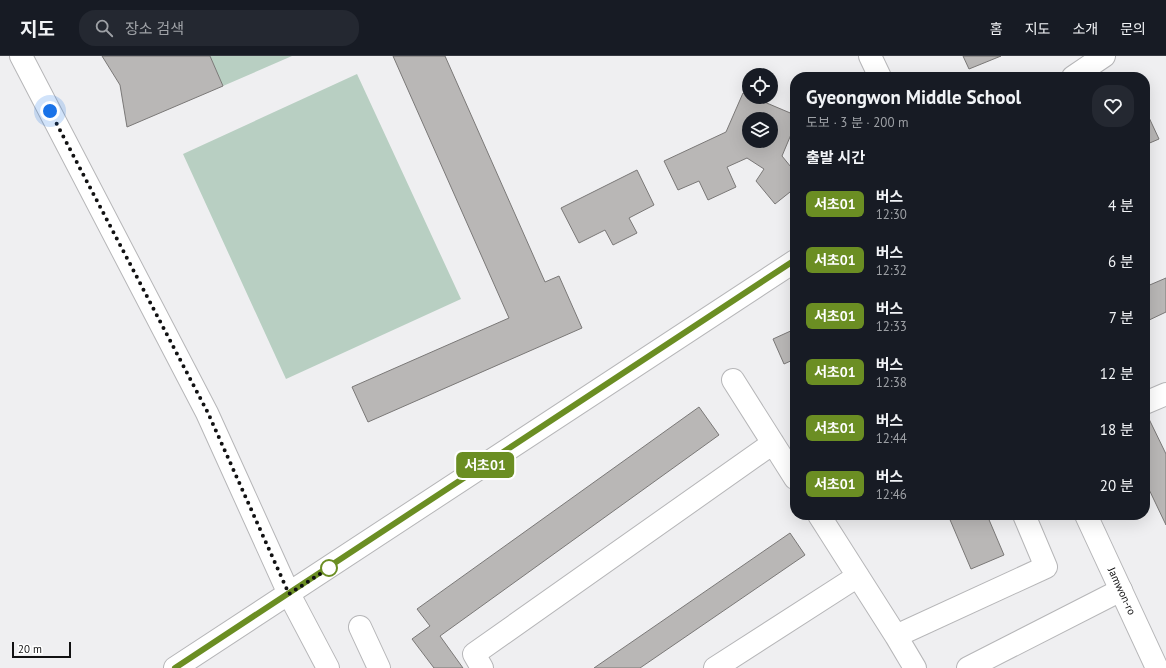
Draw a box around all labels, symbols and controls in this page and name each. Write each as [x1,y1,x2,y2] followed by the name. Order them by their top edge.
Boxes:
[79,10,359,46] search box
[20,17,55,41] text: 지도
[93,17,115,39] icon: search
[125,19,184,38] text: 장소 검색
[990,20,1003,38] text: 홈
[1025,20,1050,38] text: 지도
[1072,20,1098,38] text: 소개
[1120,20,1146,38] text: 문의
[742,68,778,148] map controls
[742,68,778,104] button: locate
[806,85,1021,109] text: Gyeongwon Middle School
[1092,85,1134,127] button: heart
[40,101,60,121] your location
[742,112,778,148] button: layers
[806,114,909,131] text: 도보 · 3 분 · 200 m
[806,148,865,167] text: 출발 시간
[876,187,903,206] text: 버스
[814,195,856,213] text: 서초01
[1108,196,1134,215] text: 4 분
[876,206,907,223] text: 12:30
[876,243,903,262] text: 버스
[814,251,856,269] text: 서초01
[1108,252,1134,271] text: 6 분
[876,262,907,279] text: 12:32
[876,299,903,318] text: 버스
[814,307,856,325] text: 서초01
[1109,308,1134,327] text: 7 분
[876,318,907,335] text: 12:33
[876,355,903,374] text: 버스
[814,363,856,381] text: 서초01
[1100,364,1134,383] text: 12 분
[876,374,907,391] text: 12:38
[876,411,903,430] text: 버스
[814,419,856,437] text: 서초01
[1100,420,1134,439] text: 18 분
[876,430,907,447] text: 12:44
[457,452,513,478] line badge: 서초01
[464,456,506,474] text: 서초01
[876,467,903,486] text: 버스
[814,475,856,493] text: 서초01
[1100,476,1134,495] text: 20 분
[876,486,907,503] text: 12:46
[320,559,338,577] unlabelled marker
[1104,564,1139,617] street label: Jamwon-ro
[12,640,71,659] scale bar
[18,642,42,656] text: 20 m

